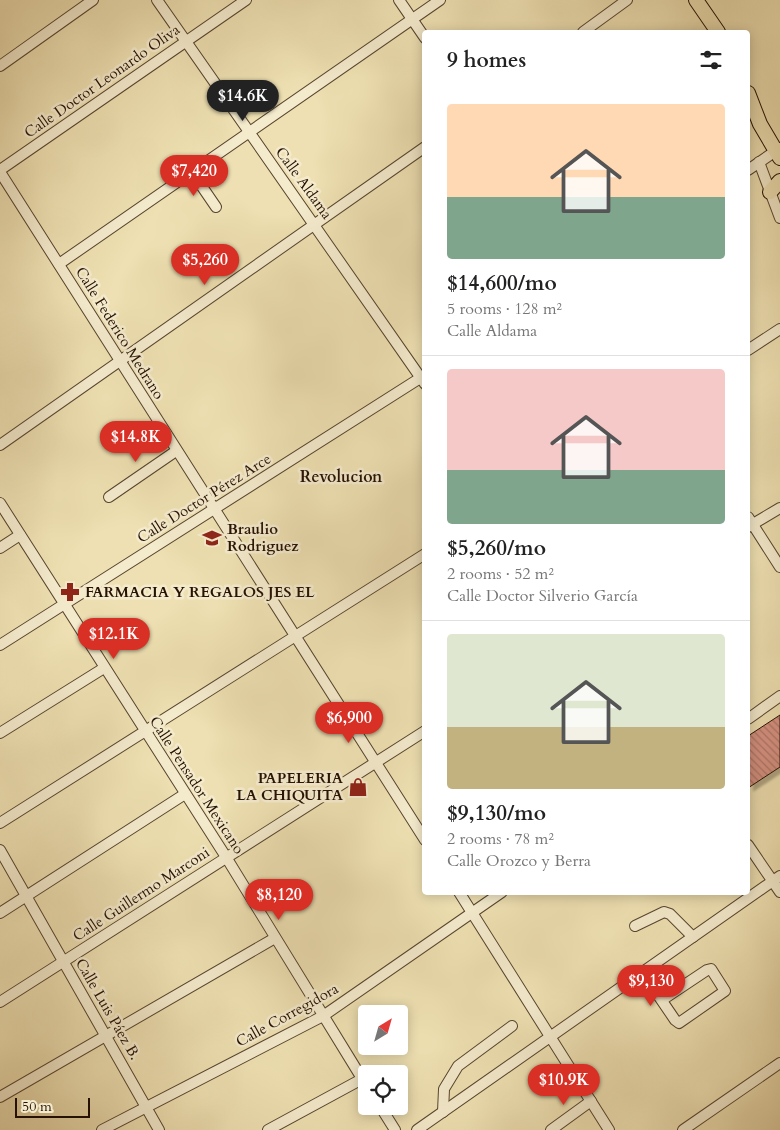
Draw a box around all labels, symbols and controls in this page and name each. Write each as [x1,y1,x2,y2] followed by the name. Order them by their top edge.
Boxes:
[20,19,184,142] street label: Calle Doctor Leonardo Oliva
[447,46,526,75] text: 9 homes
[697,46,725,74] icon: filters
[202,80,284,122] pin: $14.6K
[218,85,268,107] text: $14.6K
[541,136,631,226] icon: home
[271,143,337,223] street label: Calle Aldama
[153,154,235,197] pin: $7,420
[171,160,217,182] text: $7,420
[164,244,246,286] pin: $5,260
[182,249,228,271] text: $5,260
[71,263,169,403] street label: Calle Federico Medrano
[447,269,557,298] text: $14,600/mo
[447,298,562,320] text: 5 rooms · 128 m²
[447,320,537,342] text: Calle Aldama
[541,402,631,492] icon: home
[95,420,177,463] pin: $14.8K
[111,426,161,448] text: $14.8K
[133,449,275,547] street label: Calle Doctor Pérez Arce
[300,466,383,488] district label: Revolucion
[227,519,299,556] place label: Braulio Rodriguez
[201,527,223,549] school or university icon: Braulio Rodriguez
[447,534,546,563] text: $5,260/mo
[447,563,554,585] text: 2 rooms · 52 m²
[59,581,81,603] pharmacy icon: FARMACIA Y REGALOS JES EL
[85,582,315,602] place label: FARMACIA Y REGALOS JES EL
[447,585,638,607] text: Calle Doctor Silverio García
[73,618,155,660] pin: $12.1K
[89,623,139,645] text: $12.1K
[541,667,631,757] icon: home
[308,702,390,744] pin: $6,900
[326,707,372,729] text: $6,900
[145,712,249,858] street label: Calle Pensador Mexicano
[236,768,344,805] place label: PAPELERIA LA CHIQUITA
[347,776,369,798] shop icon: PAPELERIA LA CHIQUITA
[447,799,546,828] text: $9,130/mo
[447,828,554,850] text: 2 rooms · 78 m²
[69,842,213,946] street label: Calle Guillermo Marconi
[447,850,591,872] text: Calle Orozco y Berra
[238,878,320,921] pin: $8,120
[256,884,302,906] text: $8,120
[71,955,145,1063] street label: Calle Luis Páez B.
[610,964,692,1007] pin: $9,130
[628,970,674,992] text: $9,130
[232,978,342,1051] street label: Calle Corregidora
[358,1005,408,1055] north arrow
[358,1005,408,1115] map controls
[523,1064,605,1106] pin: $10.9K
[358,1065,408,1115] button: locate
[539,1069,589,1091] text: $10.9K
[15,1095,90,1118] scale bar
[22,1097,52,1116] text: 50 m

